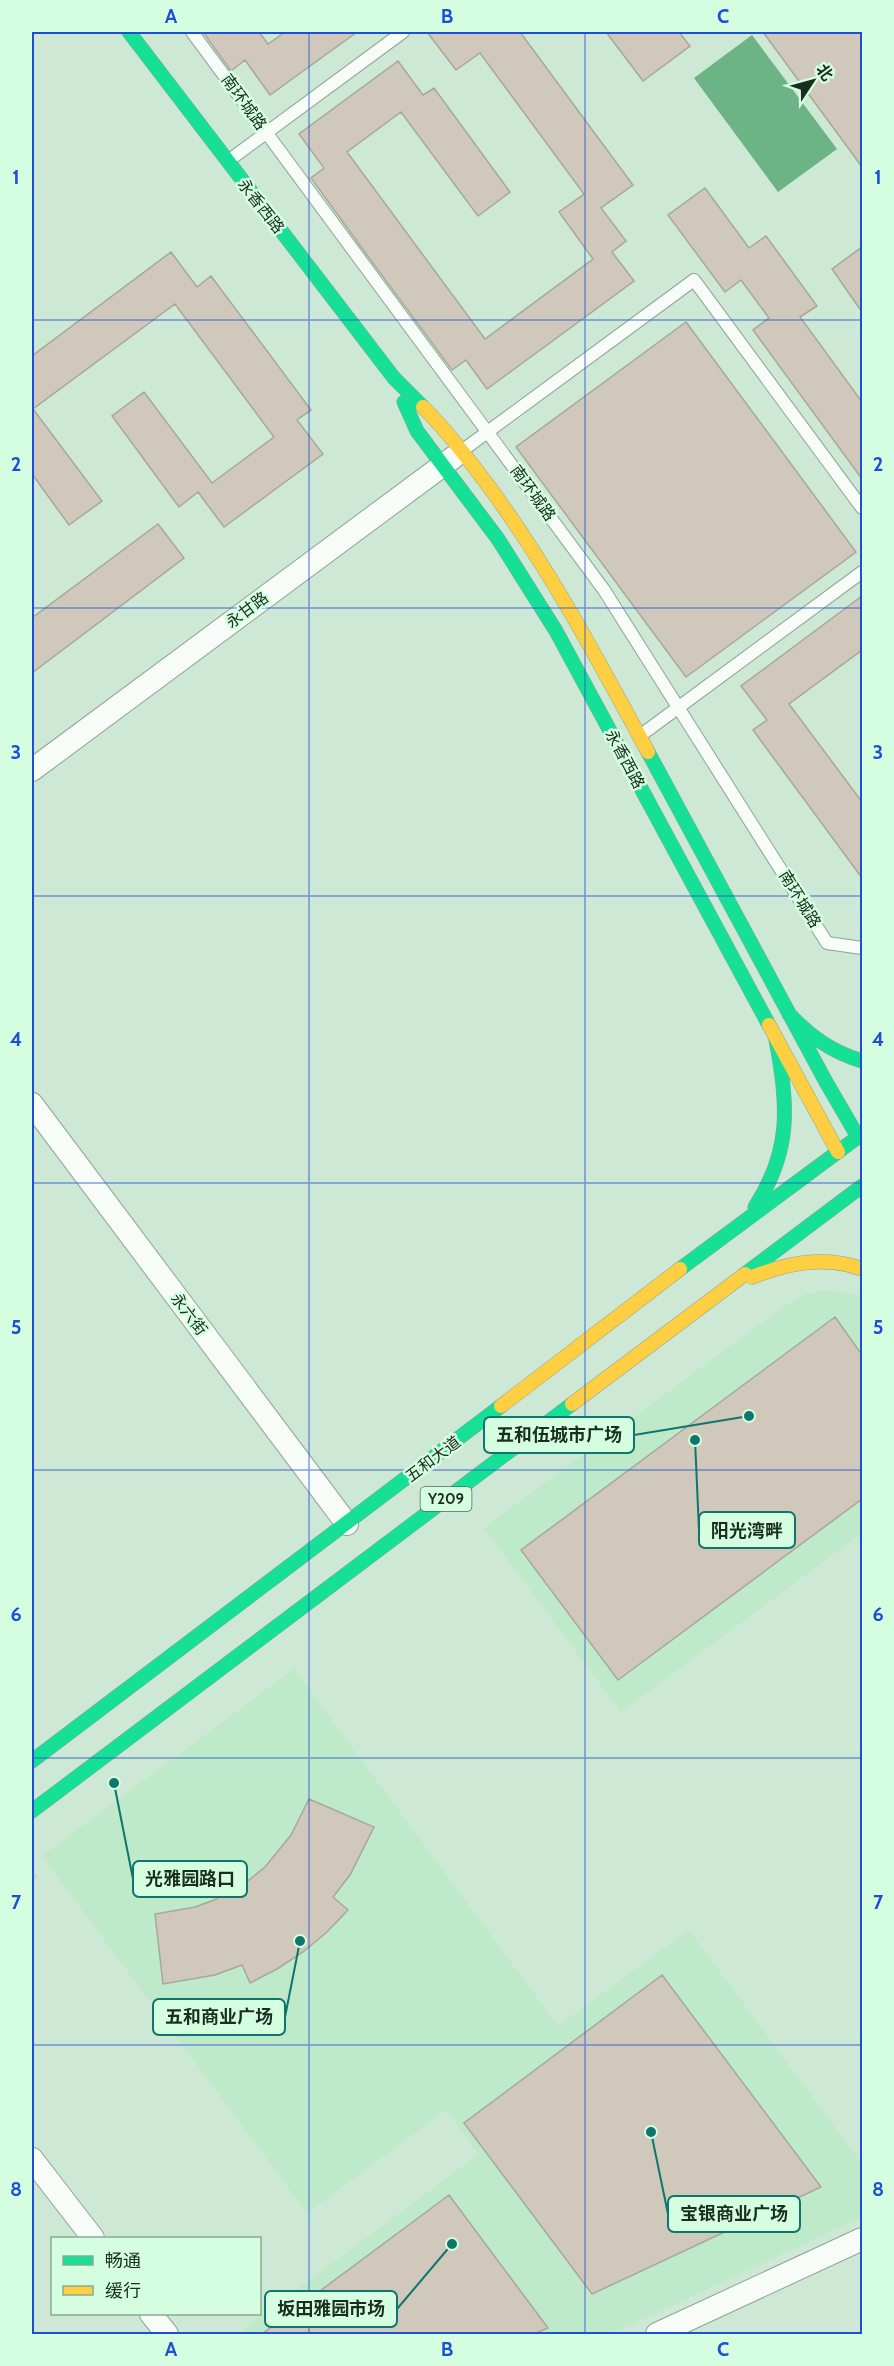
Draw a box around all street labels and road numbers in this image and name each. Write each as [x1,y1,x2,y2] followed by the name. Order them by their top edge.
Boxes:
[218,71,270,133] street label: 南环城路
[234,175,288,237] street label: 永香西路
[507,462,559,524] street label: 南环城路
[222,588,272,632] street label: 永甘路
[602,726,648,792] street label: 永香西路
[775,867,825,931] street label: 南环城路
[167,1289,211,1339] street label: 永六街
[402,1432,464,1486] street label: 五和大道
[420,1487,472,1511] road number: Y209

